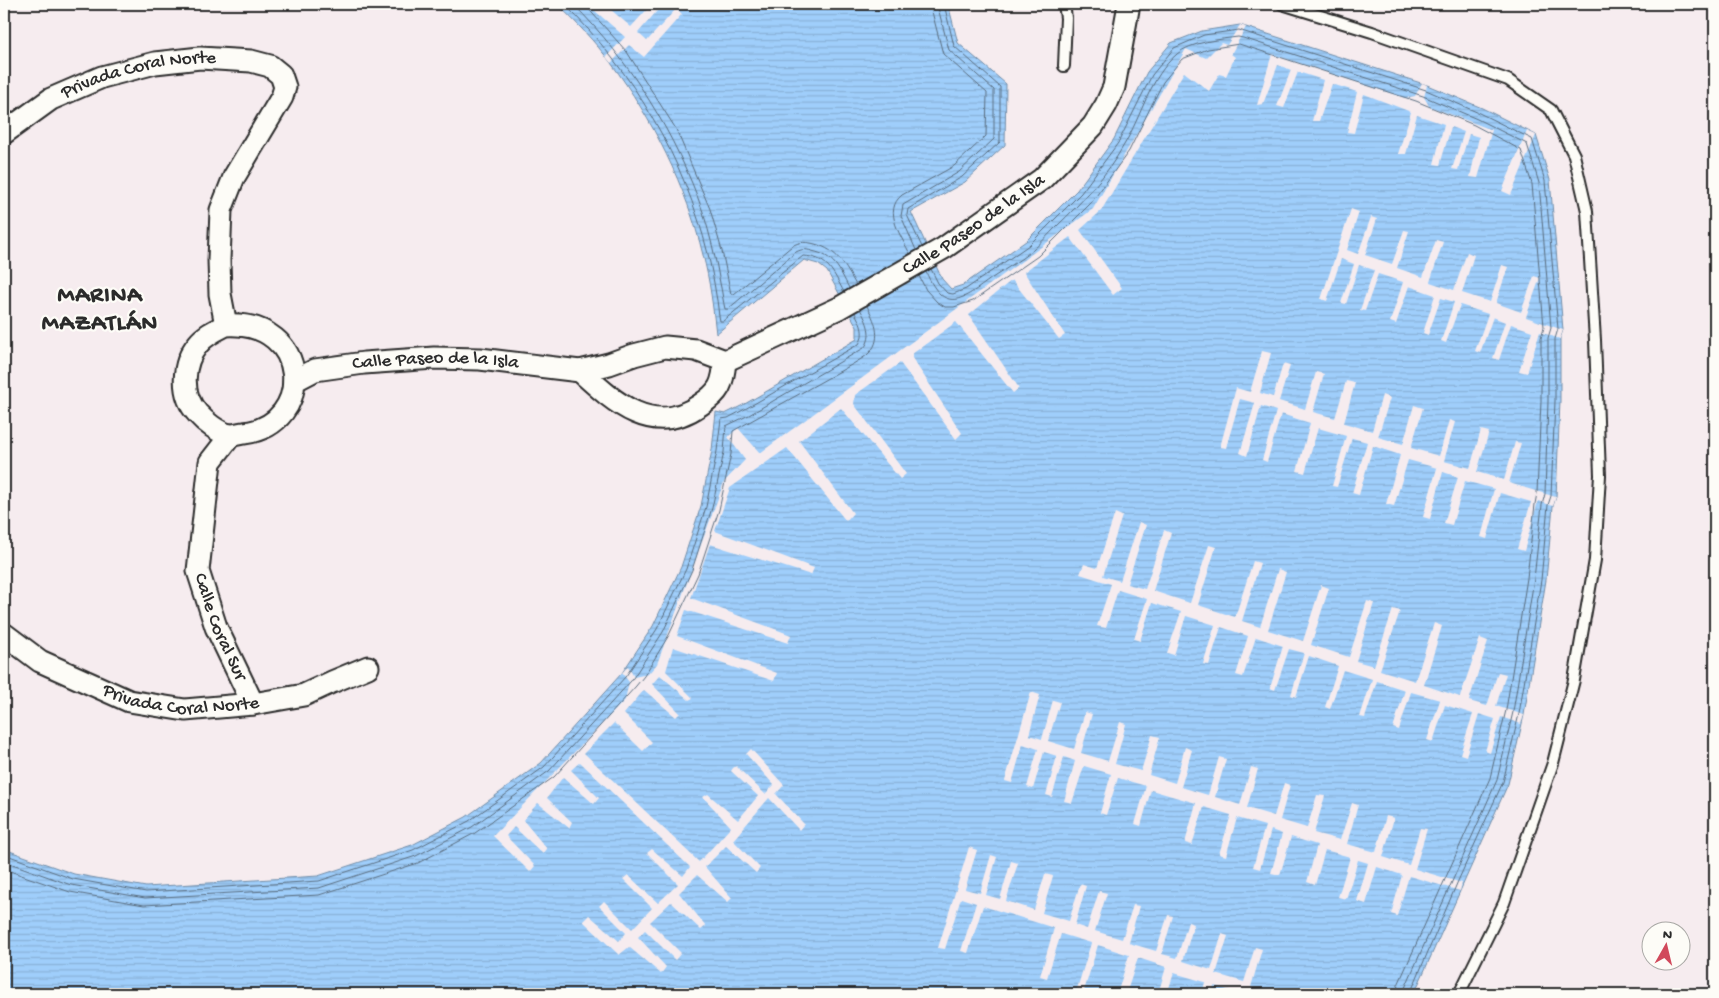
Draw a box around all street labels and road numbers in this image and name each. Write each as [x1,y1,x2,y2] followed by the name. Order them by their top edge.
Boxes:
[57,46,217,105] street label: Privada Coral Norte
[899,168,1051,281] street label: Calle Paseo de la Isla
[351,346,522,376] street label: Calle Paseo de la Isla
[188,570,253,687] street label: Calle Coral Sur
[98,679,261,722] street label: Privada Coral Norte

